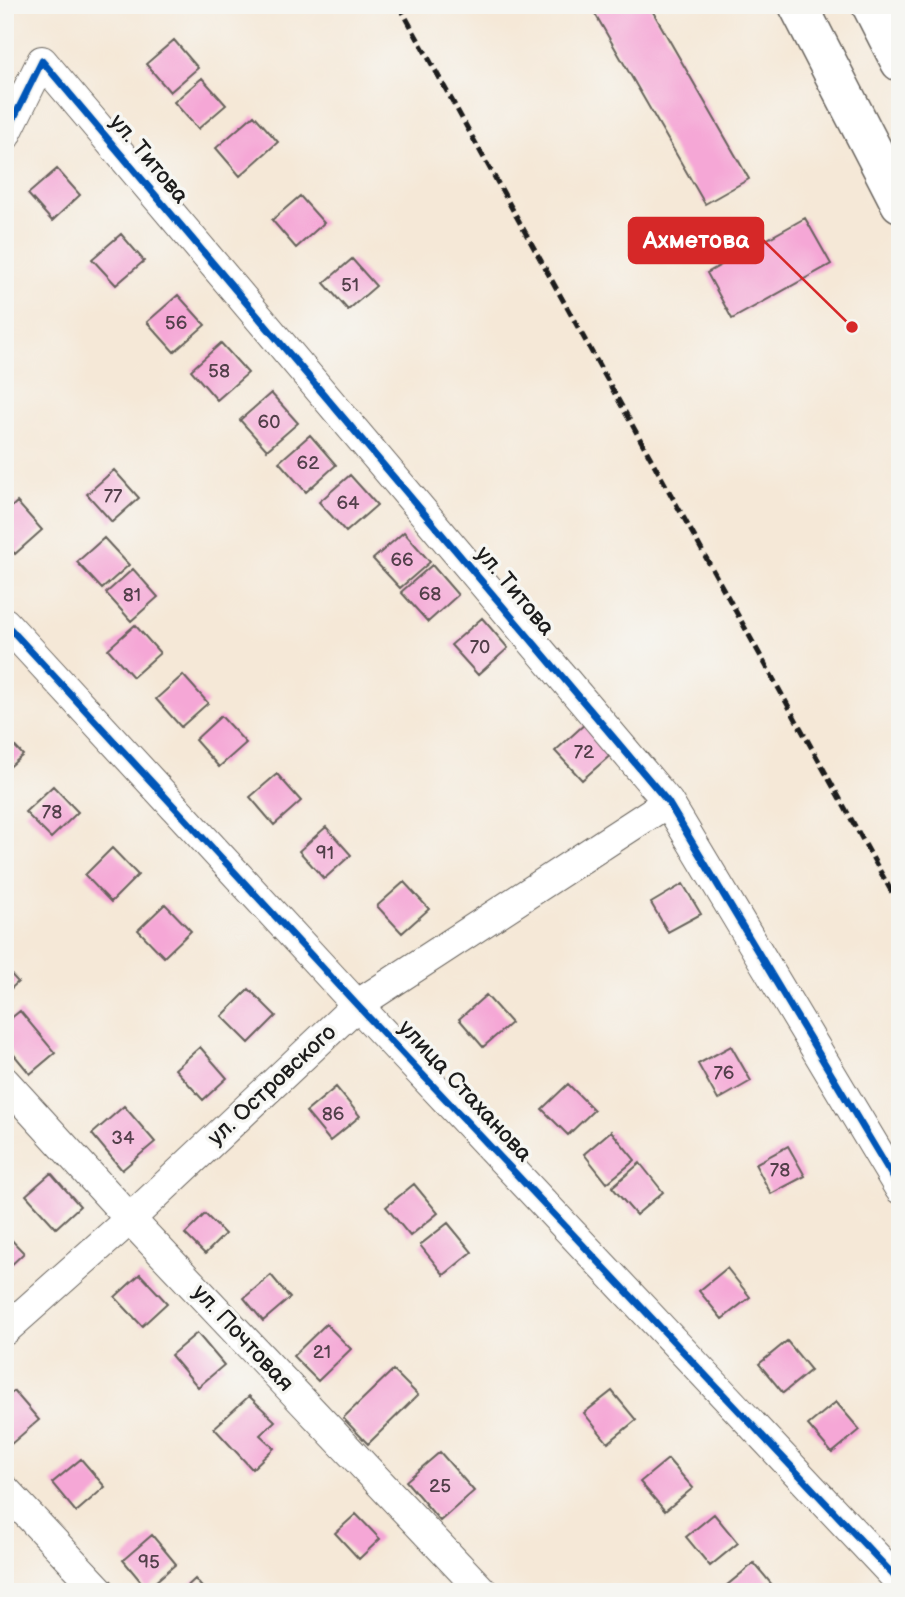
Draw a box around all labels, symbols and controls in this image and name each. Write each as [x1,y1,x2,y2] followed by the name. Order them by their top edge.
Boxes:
[103,108,195,210] street label: ул. Титова
[629,218,763,263] callout: Ахметова
[642,226,750,255] text: Ахметова
[341,274,359,297] house number: 51
[165,312,187,335] house number: 56
[208,360,230,383] house number: 58
[258,411,280,434] house number: 60
[297,452,320,475] house number: 62
[104,485,123,508] house number: 77
[336,492,360,515] house number: 64
[469,540,561,642] street label: ул. Титова
[390,549,414,572] house number: 66
[419,583,441,606] house number: 68
[123,584,141,607] house number: 81
[470,636,490,659] house number: 70
[574,741,595,764] house number: 72
[42,801,62,824] house number: 78
[316,842,334,865] house number: 91
[392,1014,538,1168] street label: улица Стаханова
[202,1018,342,1152] street label: ул. Островского
[714,1062,734,1085] house number: 76
[322,1103,344,1126] house number: 86
[111,1127,135,1150] house number: 34
[770,1159,790,1182] house number: 78
[186,1279,300,1397] street label: ул. Почтовая
[313,1341,331,1364] house number: 21
[429,1475,451,1498] house number: 25
[138,1551,160,1574] house number: 95

